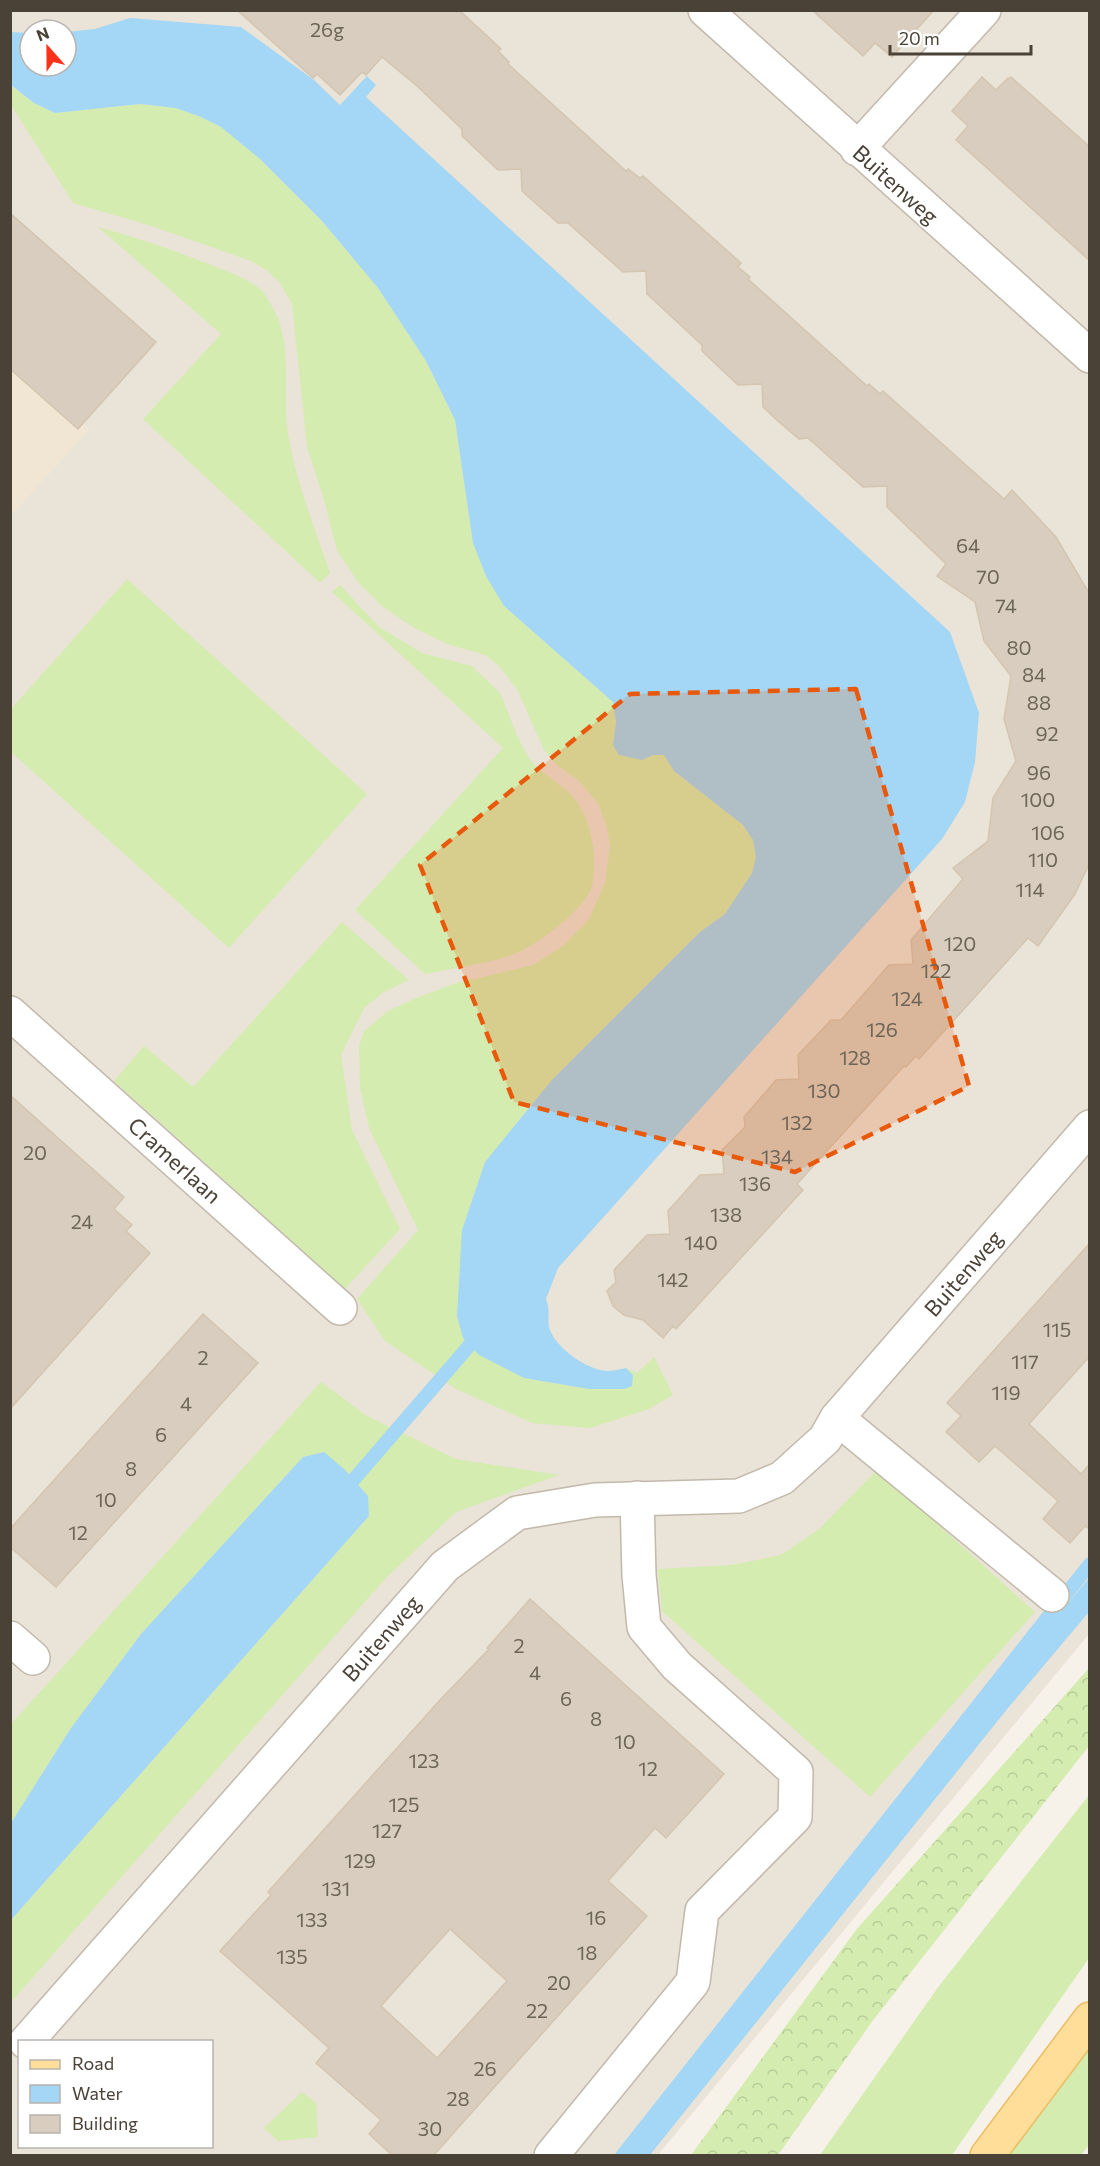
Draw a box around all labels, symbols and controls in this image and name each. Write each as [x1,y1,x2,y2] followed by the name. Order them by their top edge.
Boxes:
[310,17,344,41] house number: 26g
[18,18,78,78] north arrow
[890,18,1031,56] scale bar
[33,23,51,45] text: N
[899,27,940,49] text: 20 m
[848,139,944,229] street label: Buitenweg
[956,533,980,557] house number: 64
[976,564,1000,588] house number: 70
[995,593,1017,617] house number: 74
[1006,635,1032,659] house number: 80
[1022,662,1046,686] house number: 84
[1027,690,1051,714] house number: 88
[1035,721,1059,745] house number: 92
[1027,760,1051,784] house number: 96
[1021,787,1055,811] house number: 100
[1031,820,1065,844] house number: 106
[1028,847,1058,871] house number: 110
[1015,877,1045,901] house number: 114
[944,931,976,955] house number: 120
[921,958,951,982] house number: 122
[891,986,923,1010] house number: 124
[866,1017,898,1041] house number: 126
[839,1045,871,1069] house number: 128
[807,1078,841,1102] house number: 130
[782,1110,813,1134] house number: 132
[123,1111,227,1209] street label: Cramerlaan
[23,1140,47,1164] house number: 20
[761,1144,793,1168] house number: 134
[739,1171,771,1195] house number: 136
[710,1202,742,1226] house number: 138
[71,1209,93,1233] house number: 24
[918,1224,1008,1322] street label: Buitenweg
[684,1230,718,1254] house number: 140
[657,1267,689,1291] house number: 142
[1043,1317,1071,1341] house number: 115
[197,1345,209,1369] house number: 2
[1011,1349,1039,1373] house number: 117
[991,1380,1021,1404] house number: 119
[180,1391,192,1415] house number: 4
[155,1422,167,1446] house number: 6
[125,1456,137,1480] house number: 8
[95,1487,117,1511] house number: 10
[68,1520,88,1544] house number: 12
[336,1589,426,1687] street label: Buitenweg
[513,1633,525,1657] house number: 2
[529,1660,541,1684] house number: 4
[560,1686,572,1710] house number: 6
[590,1706,602,1730] house number: 8
[614,1729,636,1753] house number: 10
[408,1748,440,1772] house number: 123
[638,1756,658,1780] house number: 12
[388,1792,420,1816] house number: 125
[372,1818,402,1842] house number: 127
[344,1848,376,1872] house number: 129
[322,1876,350,1900] house number: 131
[586,1905,606,1929] house number: 16
[296,1907,328,1931] house number: 133
[577,1940,597,1964] house number: 18
[276,1944,308,1968] house number: 135
[547,1970,571,1994] house number: 20
[526,1998,548,2022] house number: 22
[18,2040,213,2148] legend
[72,2052,114,2074] text: Road
[473,2056,497,2080] house number: 26
[72,2082,123,2104] text: Water
[446,2086,470,2110] house number: 28
[72,2112,138,2134] text: Building
[418,2116,442,2140] house number: 30

